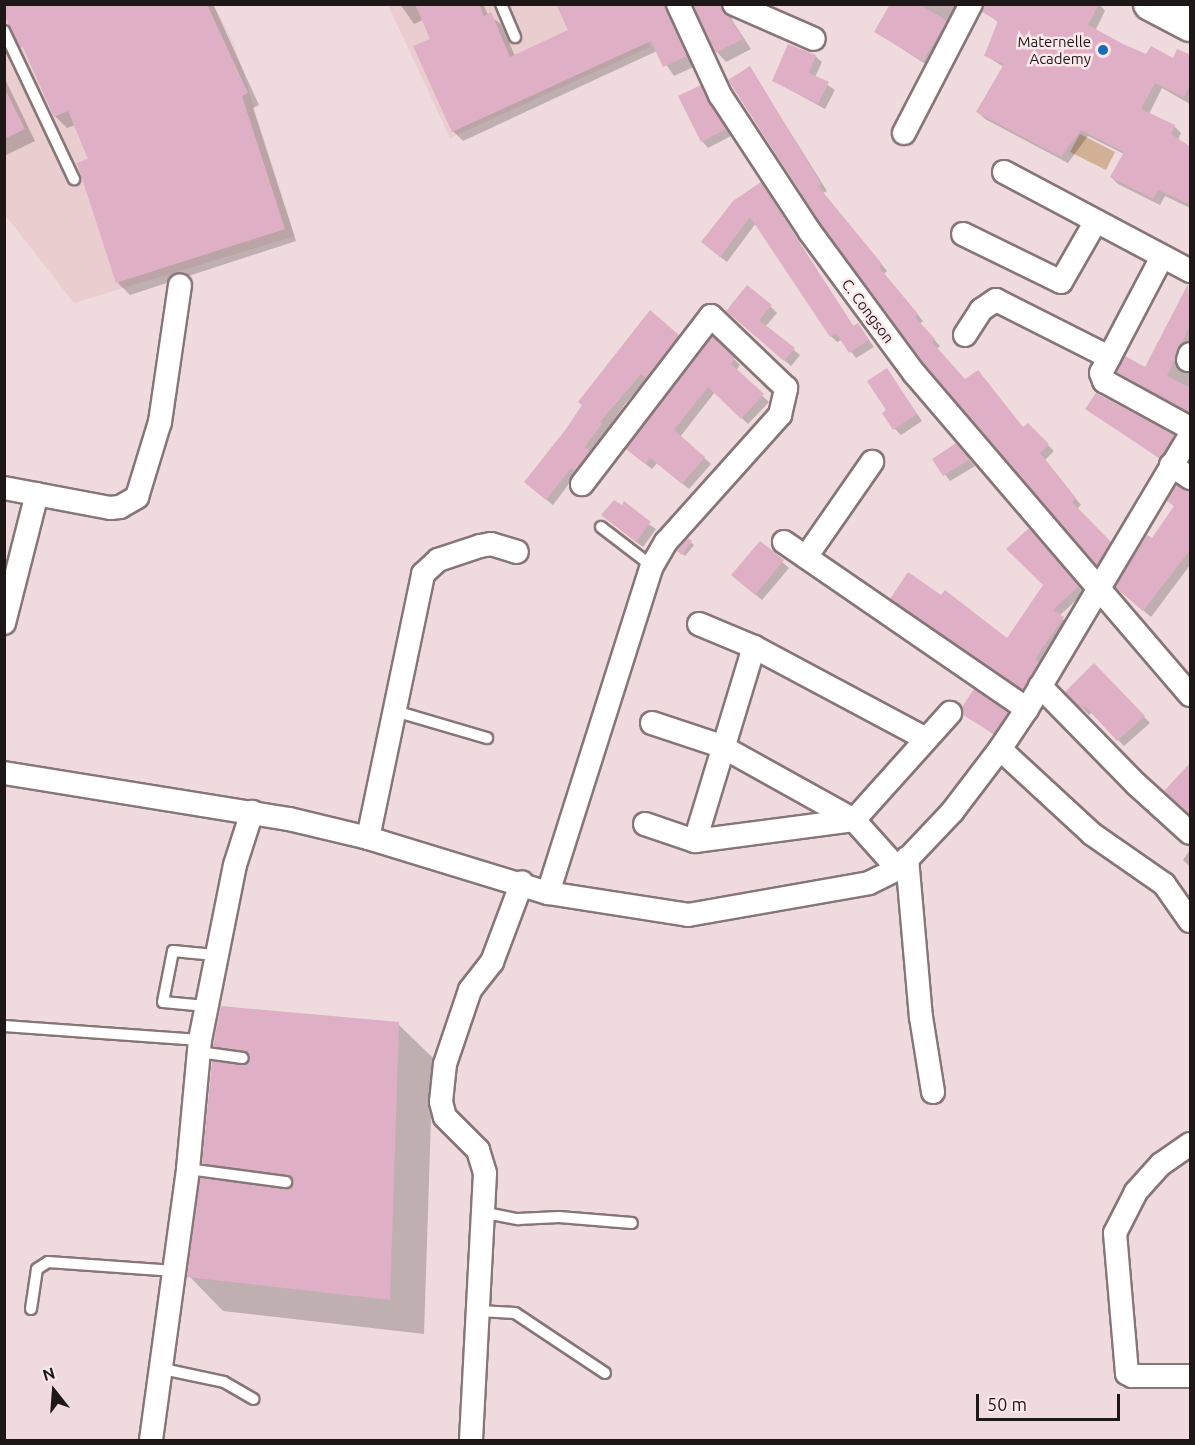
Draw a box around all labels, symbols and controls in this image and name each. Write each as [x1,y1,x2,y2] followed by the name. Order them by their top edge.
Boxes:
[1017,32,1091,67] place label: Maternelle Academy
[1096,43,1110,57] marker: Maternelle Academy
[838,275,898,347] street label: C. Congson
[24,1361,84,1421] north arrow
[40,1363,57,1384] text: N
[979,1382,1123,1420] scale bar
[987,1394,1027,1414] text: 50 m

